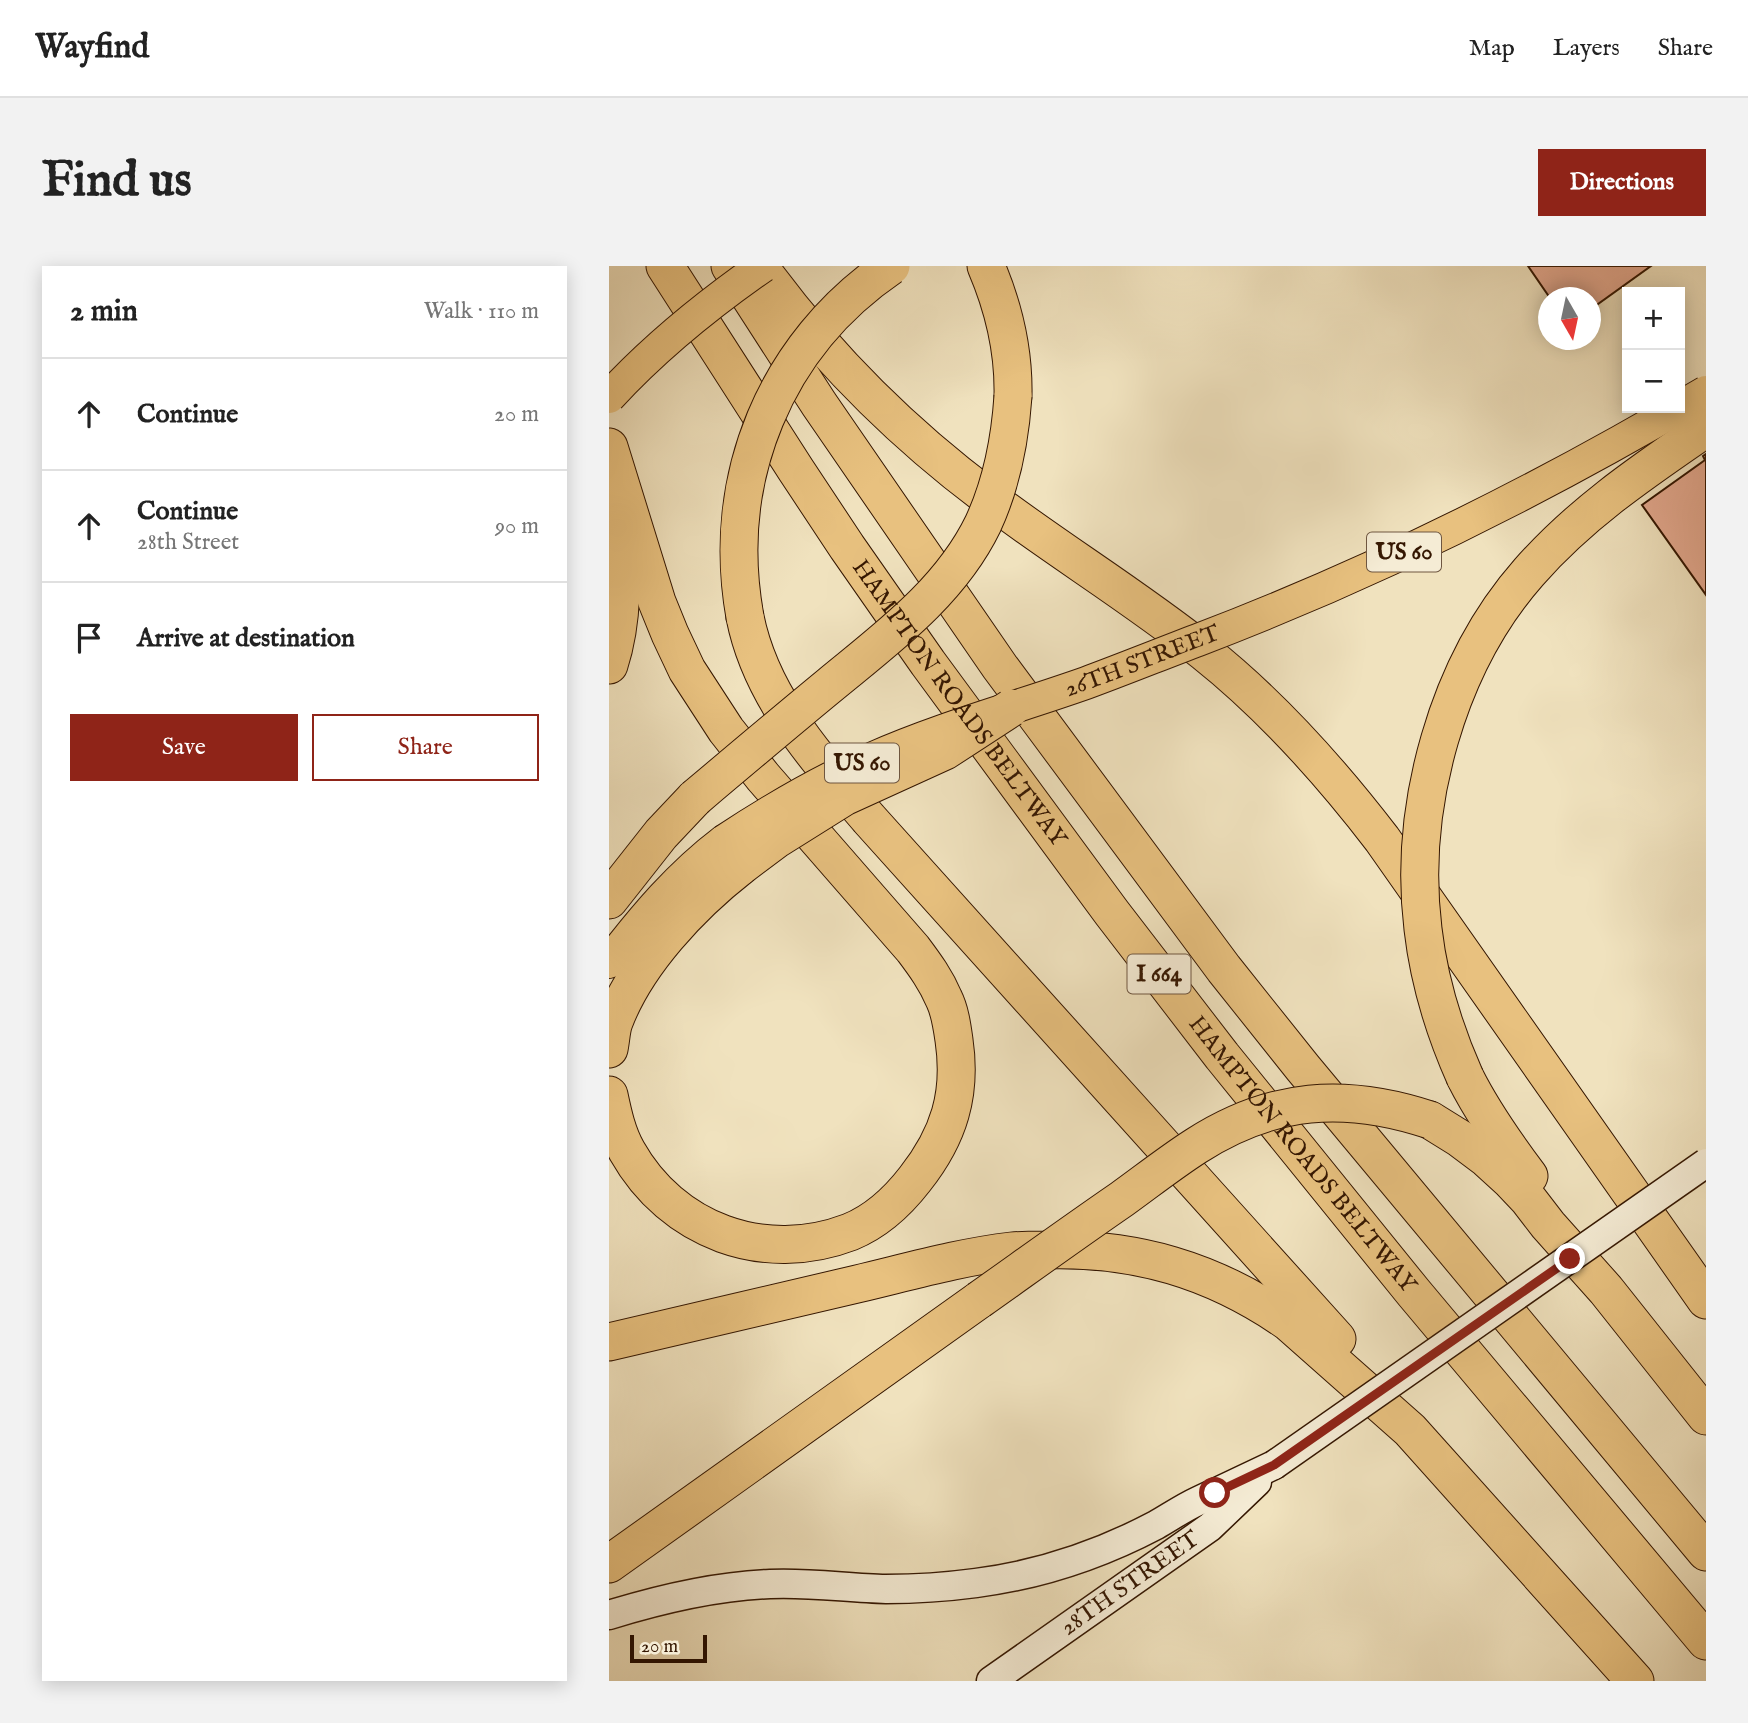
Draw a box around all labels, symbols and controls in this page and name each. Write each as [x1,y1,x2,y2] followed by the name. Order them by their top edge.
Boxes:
[35,27,149,69] text: Wayfind
[1469,33,1515,64] text: Map
[1553,33,1620,64] text: Layers
[1658,33,1713,64] text: Share
[1538,149,1706,216] button: Directions
[42,151,192,213] text: Find us
[1538,287,1601,350] north arrow
[1622,287,1685,413] map controls
[1622,287,1685,350] button: +
[70,293,138,331] text: 2 min
[424,297,539,326] text: Walk · 110 m
[1622,350,1685,413] button: −
[70,395,108,433] icon: ahead
[137,398,238,431] text: Continue
[494,400,539,429] text: 20 m
[137,495,238,528] text: Continue
[70,507,108,545] icon: ahead
[495,512,539,541] text: 90 m
[137,528,239,557] text: 28th Street
[1367,532,1441,572] road number: US 60
[845,553,1075,854] street label: HAMPTON ROADS BELTWAY
[1061,617,1225,705] street label: 26TH STREET
[70,619,108,657] icon: arrive
[137,622,355,655] text: Arrive at destination
[70,714,298,781] button: Save
[312,714,539,781] button: Share
[825,743,899,782] road number: US 60
[1127,954,1191,994] road number: I 664
[1181,1009,1424,1301] street label: HAMPTON ROADS BELTWAY
[1554,1243,1585,1274] route end
[1199,1477,1230,1508] route start
[1055,1523,1206,1643] street label: 28TH STREET
[630,1632,707,1664] scale bar
[641,1635,678,1659] text: 20 m

